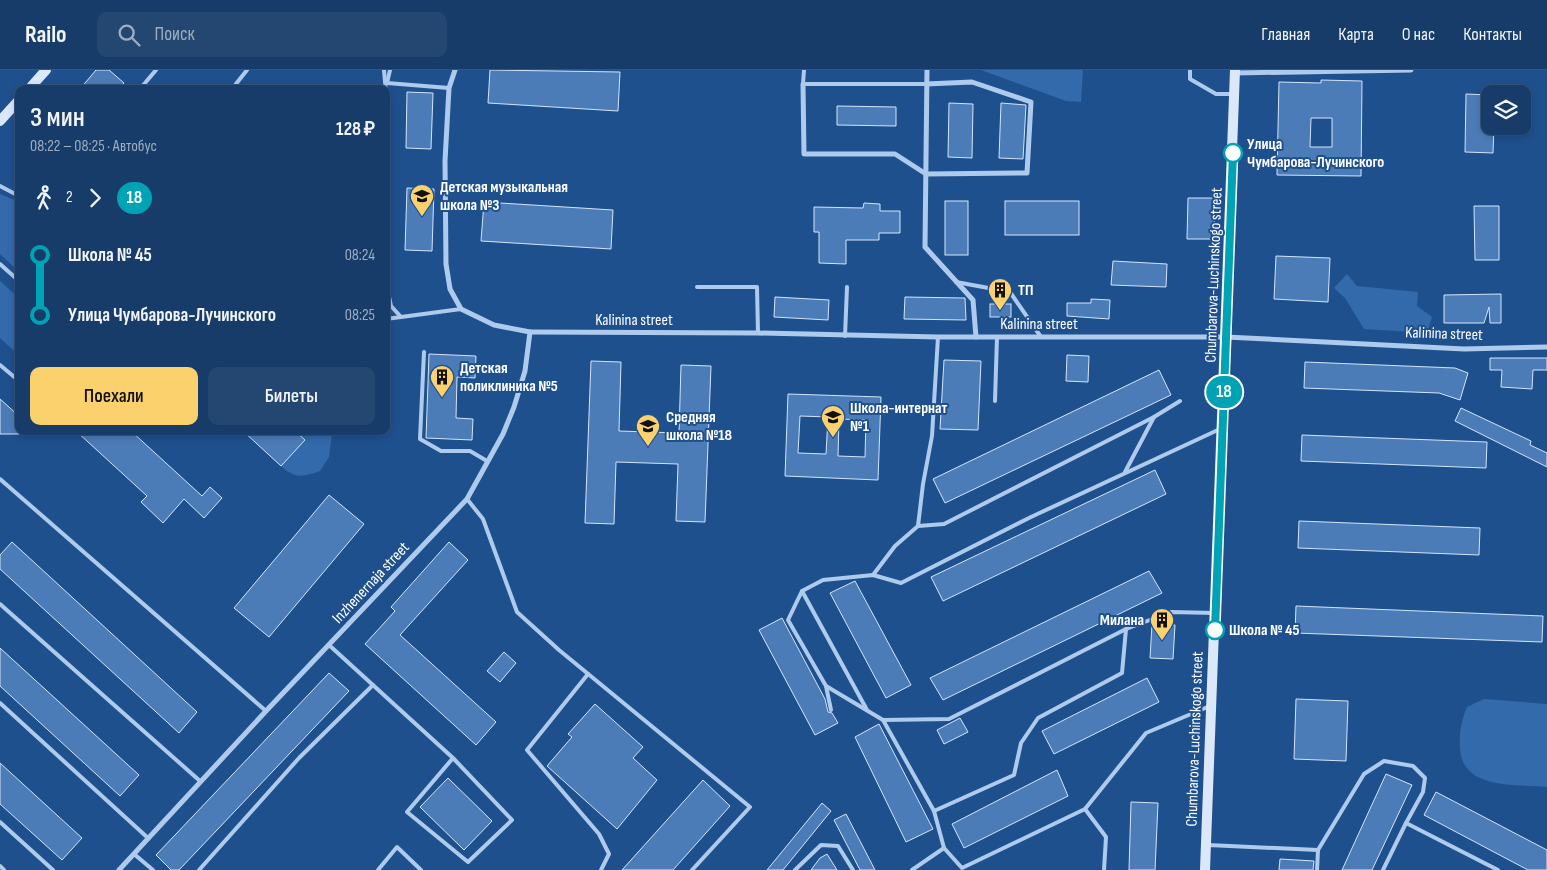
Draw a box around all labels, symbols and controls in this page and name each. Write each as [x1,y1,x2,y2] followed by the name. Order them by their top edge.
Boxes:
[97,12,447,57] search box
[25,20,67,49] text: Railo
[115,21,143,49] icon: search
[155,23,195,46] text: Поиск
[1261,24,1310,45] text: Главная
[1338,24,1374,45] text: Карта
[1402,24,1435,45] text: О нас
[1463,24,1522,45] text: Контакты
[1481,85,1531,135] map controls
[1481,85,1531,135] button: layers
[30,101,85,134] text: 3 мин
[336,118,375,141] text: 128 ₽
[1247,135,1384,172] place label: Улица Чумбарова-Лучинского
[30,137,157,156] text: 08:22 – 08:25 · Автобус
[1223,143,1243,163] marker: Улица Чумбарова-Лучинского
[440,178,568,215] place label: Детская музыкальная школа №3
[409,183,435,217] school or university icon: Детская музыкальная школа №3
[30,184,58,212] icon: walk
[81,184,109,212] icon: forward
[127,187,142,208] text: 18
[1201,187,1227,363] street label: Chumbarova-Luchinskogo street
[66,188,73,207] text: 2
[68,244,152,267] text: Школа № 45
[345,246,375,265] text: 08:24
[987,277,1013,311] building icon: ТП
[1018,281,1033,300] place label: ТП
[68,304,276,327] text: Улица Чумбарова-Лучинского
[345,306,375,325] text: 08:25
[595,311,673,330] street label: Kalinina street
[1000,315,1078,334] street label: Kalinina street
[1405,323,1483,345] street label: Kalinina street
[460,359,558,396] place label: Детская поликлиника №5
[429,364,455,398] building icon: Детская поликлиника №5
[30,367,198,425] button: Поехали
[208,367,375,425] button: Билеты
[1202,376,1246,408] line badge: 18
[1216,381,1232,402] text: 18
[850,399,948,436] place label: Школа-интернат №1
[820,404,846,438] school or university icon: Школа-интернат №1
[666,408,733,445] place label: Средняя школа №18
[635,413,661,447] school or university icon: Средняя школа №18
[329,538,414,628] street label: Inzhenernaja street
[1149,607,1175,641] building icon: Милана
[1100,611,1144,630] place label: Милана
[1205,620,1225,640] marker: Школа № 45
[1229,621,1300,640] place label: Школа № 45
[1182,651,1208,827] street label: Chumbarova-Luchinskogo street

